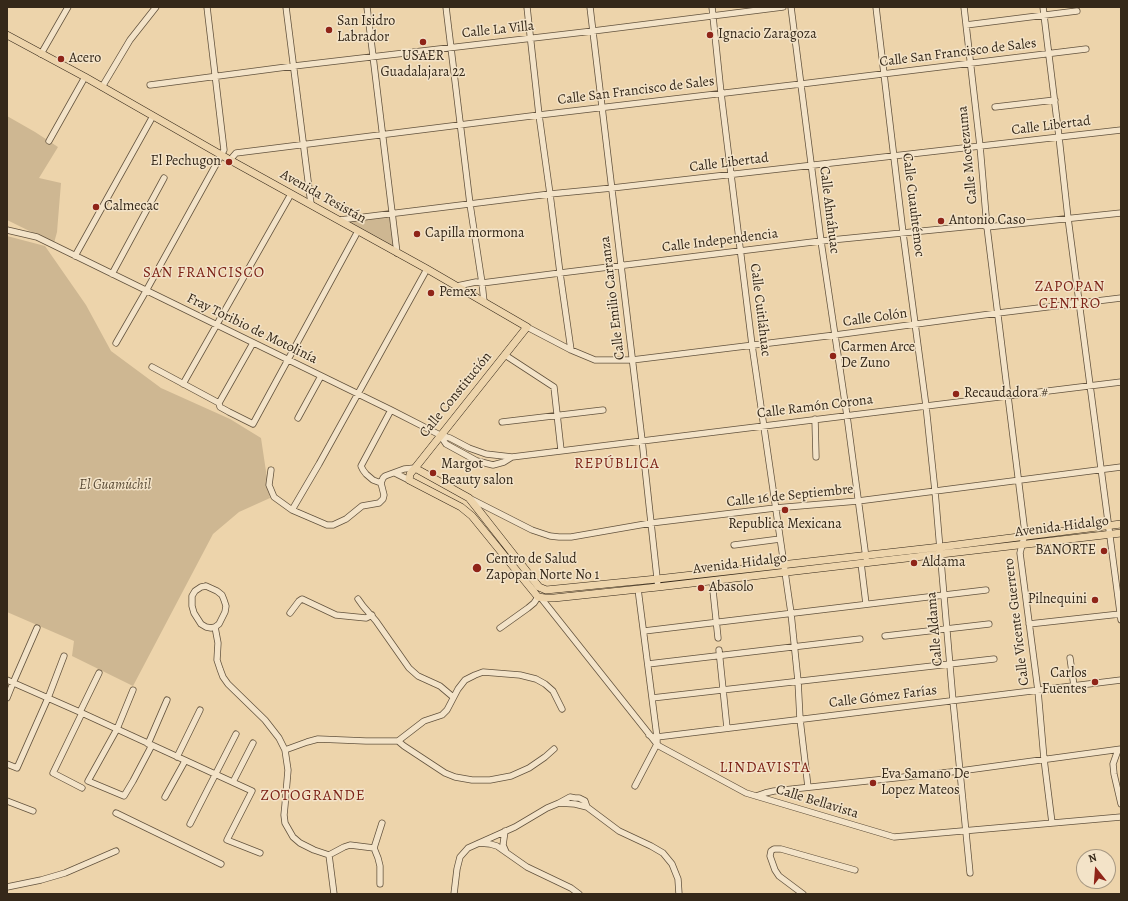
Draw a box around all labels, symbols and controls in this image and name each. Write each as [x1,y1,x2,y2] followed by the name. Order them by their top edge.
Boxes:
[337,14,395,46] place label: San Isidro Labrador
[461,18,535,42] street label: Calle La Villa
[324,25,334,35] marker: San Isidro Labrador
[718,27,817,43] place label: Ignacio Zaragoza
[705,30,715,40] marker: Ignacio Zaragoza
[879,35,1037,71] street label: Calle San Francisco de Sales
[418,37,428,47] marker: USAER Guadalajara 22
[381,49,465,82] place label: USAER Guadalajara 22
[69,51,101,67] place label: Acero
[56,54,66,64] marker: Acero
[557,73,715,109] street label: Calle San Francisco de Sales
[954,105,982,205] street label: Calle Moctezuma
[1010,113,1092,139] street label: Calle Libertad
[688,150,770,176] street label: Calle Libertad
[898,152,928,258] street label: Calle Cuauhtémoc
[151,154,221,170] place label: El Pechugon
[224,157,234,167] marker: El Pechugon
[815,165,843,255] street label: Calle Ahnáhuac
[277,166,369,228] street label: Avenida Tesistán
[104,199,159,215] place label: Calmecac
[91,202,101,212] marker: Calmecac
[949,213,1025,229] place label: Antonio Caso
[936,216,946,226] marker: Antonio Caso
[425,226,525,242] place label: Capilla mormona
[661,226,779,256] street label: Calle Independencia
[412,229,422,239] marker: Capilla mormona
[597,235,629,361] street label: Calle Emilio Carranza
[746,263,774,357] street label: Calle Cuitláhuac
[143,264,265,282] district label: SAN FRANCISCO
[1035,278,1105,313] district label: ZAPOPAN CENTRO
[439,285,477,301] place label: Pemex
[426,288,436,298] marker: Pemex
[184,290,320,368] street label: Fray Toribio de Motolinía
[842,305,908,331] street label: Calle Colón
[841,340,915,372] place label: Carmen Arce De Zuno
[416,349,496,441] street label: Calle Constitución
[828,351,838,361] marker: Carmen Arce De Zuno
[964,386,1048,402] place label: Recaudadora #
[951,389,961,399] marker: Recaudadora #
[756,392,874,422] street label: Calle Ramón Corona
[574,455,660,473] district label: REPÚBLICA
[441,457,513,490] place label: Margot Beauty salon
[428,468,438,478] marker: Margot Beauty salon
[79,478,151,494] park label: El Guamúchil
[726,481,854,511] street label: Calle 16 de Septiembre
[780,505,790,515] marker: Republica Mexicana
[1014,513,1110,541] street label: Avenida Hidalgo
[728,517,842,533] place label: Republica Mexicana
[1035,543,1096,559] place label: BANORTE
[1099,546,1109,556] marker: BANORTE
[692,550,788,578] street label: Avenida Hidalgo
[486,552,599,584] place label: Centro de Salud Zapopan Norte No 1
[922,555,966,571] place label: Aldama
[1001,557,1033,687] street label: Calle Vicente Guerrero
[909,558,919,568] marker: Aldama
[471,562,483,574] marker: Centro de Salud Zapopan Norte No 1
[709,580,754,596] place label: Abasolo
[696,583,706,593] marker: Abasolo
[923,591,947,667] street label: Calle Aldama
[1028,592,1087,608] place label: Pilnequini
[1090,595,1100,605] marker: Pilnequini
[1042,666,1087,698] place label: Carlos Fuentes
[1090,677,1100,687] marker: Carlos Fuentes
[828,682,938,712] street label: Calle Gómez Farías
[719,759,811,777] district label: LINDAVISTA
[881,767,970,800] place label: Eva Samano De Lopez Mateos
[868,778,878,788] marker: Eva Samano De Lopez Mateos
[774,781,860,823] street label: Calle Bellavista
[260,787,366,805] district label: ZOTOGRANDE
[1076,849,1116,889] north arrow
[1087,850,1099,866] text: N

